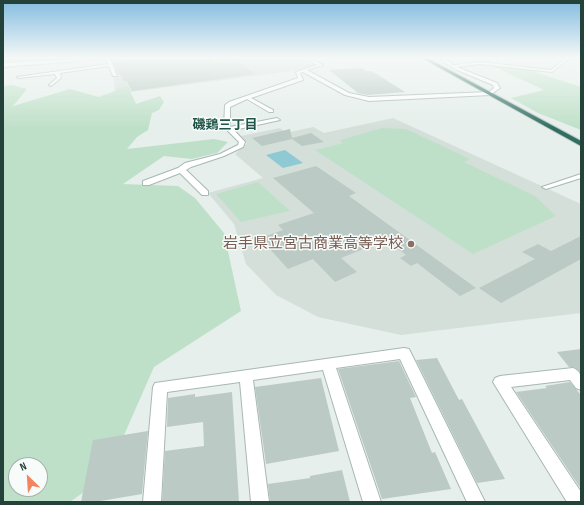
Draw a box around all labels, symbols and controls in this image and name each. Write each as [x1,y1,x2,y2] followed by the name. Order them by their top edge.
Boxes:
[193,118,257,134] district label: 磯鶏三丁目
[223,235,403,253] place label: 岩手県立宮古商業高等学校
[406,239,416,249] marker: 岩手県立宮古商業高等学校
[8,457,48,497] north arrow
[18,459,29,474] text: N

